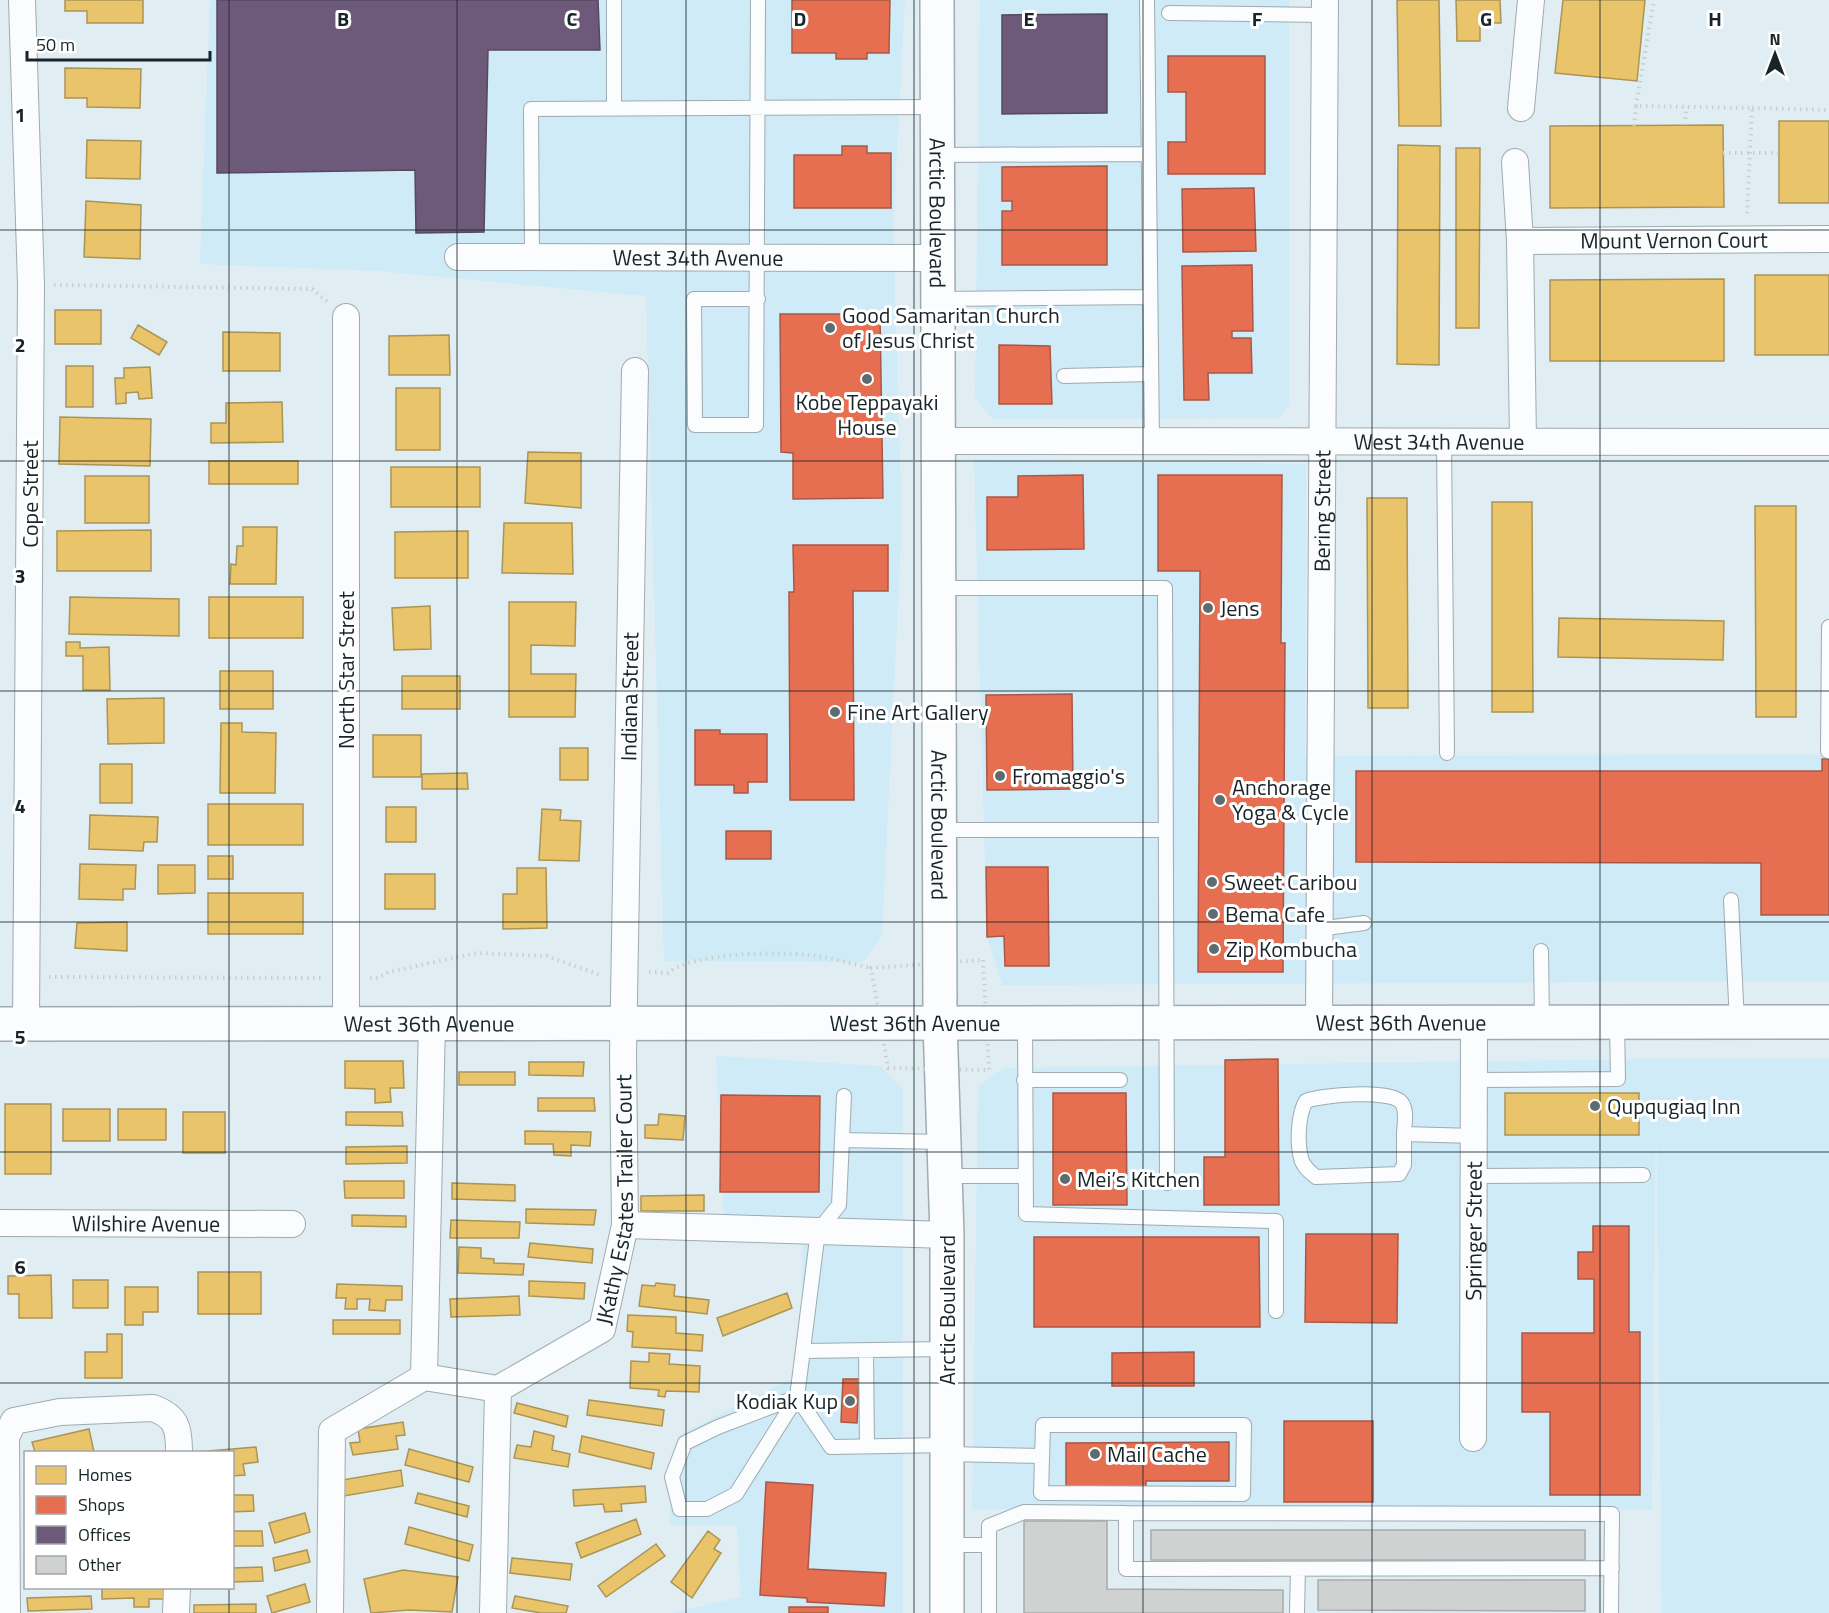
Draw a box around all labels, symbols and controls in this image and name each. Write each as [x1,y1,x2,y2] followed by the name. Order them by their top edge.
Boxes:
[337,3,349,34] text: B
[567,3,578,34] text: C
[794,3,806,34] text: D
[1023,3,1035,34] text: E
[1252,3,1263,34] text: F
[1480,3,1492,34] text: G
[1708,3,1722,34] text: H
[27,24,210,62] scale bar
[1745,24,1805,84] north arrow
[1769,27,1781,51] text: N
[36,31,75,58] text: 50 m
[14,99,26,130] text: 1
[920,138,955,288] street label: Arctic Boulevard
[1580,222,1768,258] street label: Mount Vernon Court
[612,240,784,275] street label: West 34th Avenue
[842,298,1060,357] place label: Good Samaritan Church of Jesus Christ
[823,321,837,335] marker: Good Samaritan Church of Jesus Christ
[14,329,26,360] text: 2
[860,372,874,386] marker: Kobe Teppayaki House
[796,385,938,444] place label: Kobe Teppayaki House
[1354,424,1524,459] street label: West 34th Avenue
[13,440,47,548] street label: Cope Street
[1305,450,1339,572] street label: Bering Street
[14,560,26,591] text: 3
[329,591,363,749] street label: North Star Street
[1220,591,1259,625] place label: Jens
[1201,601,1215,615] marker: Jens
[611,631,647,762] street label: Indiana Street
[847,695,989,729] place label: Fine Art Gallery
[828,705,842,719] marker: Fine Art Gallery
[922,750,957,900] street label: Arctic Boulevard
[1012,759,1125,793] place label: Fromaggio's
[993,769,1007,783] marker: Fromaggio's
[1232,770,1349,829] place label: Anchorage Yoga & Cycle
[14,790,26,821] text: 4
[1213,793,1227,807] marker: Anchorage Yoga & Cycle
[1224,865,1357,899] place label: Sweet Caribou
[1205,875,1219,889] marker: Sweet Caribou
[1225,897,1325,931] place label: Bema Cafe
[1206,907,1220,921] marker: Bema Cafe
[1226,932,1357,966] place label: Zip Kombucha
[1207,942,1221,956] marker: Zip Kombucha
[1316,1005,1486,1040] street label: West 36th Avenue
[344,1006,514,1041] street label: West 36th Avenue
[830,1006,1000,1040] street label: West 36th Avenue
[14,1021,26,1052] text: 5
[586,1074,643,1328] street label: JKathy Estates Trailer Court
[1607,1089,1741,1123] place label: Qupqugiaq Inn
[1588,1099,1602,1113] marker: Qupqugiaq Inn
[1456,1161,1491,1301] street label: Springer Street
[1077,1162,1200,1196] place label: Mei’s Kitchen
[1058,1172,1072,1186] marker: Mei’s Kitchen
[72,1206,220,1241] street label: Wilshire Avenue
[930,1235,964,1385] street label: Arctic Boulevard
[14,1251,26,1282] text: 6
[736,1384,838,1418] place label: Kodiak Kup
[843,1394,857,1408] marker: Kodiak Kup
[1107,1437,1207,1471] place label: Mail Cache
[1088,1447,1102,1461] marker: Mail Cache
[24,1451,234,1589] legend
[78,1461,132,1488] text: Homes
[78,1491,125,1518] text: Shops
[78,1521,131,1548] text: Offices
[78,1551,121,1578] text: Other

